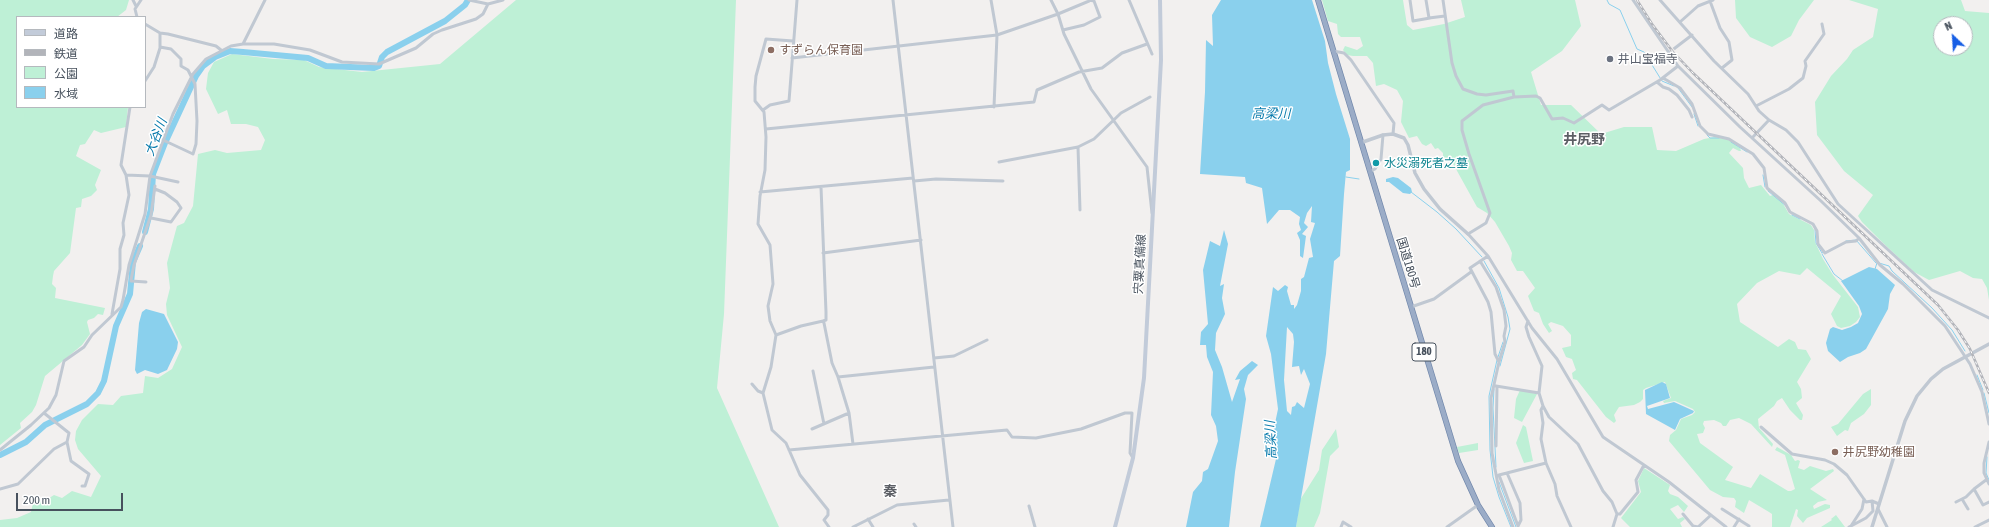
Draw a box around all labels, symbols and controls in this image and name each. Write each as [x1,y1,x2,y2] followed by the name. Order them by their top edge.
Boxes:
[16,16,146,108] legend
[1933,16,1973,56] north arrow
[1943,19,1954,33] text: N
[54,27,78,41] text: 道路
[779,43,863,57] place label: すずらん保育園
[766,45,776,55] marker: すずらん保育園
[54,47,78,61] text: 鉄道
[1618,52,1678,66] place label: 井山宝福寺
[1605,54,1615,64] marker: 井山宝福寺
[54,67,78,81] text: 公園
[54,87,78,101] text: 水域
[1252,106,1290,122] water label: 高梁川
[142,116,170,158] water label: 大谷川
[1563,132,1605,148] district label: 井尻野
[1384,156,1468,170] place label: 水災溺死者之墓
[1371,158,1381,168] marker: 水災溺死者之墓
[1131,234,1149,294] street label: 宍粟真備線
[1393,236,1423,290] street label: 国道180号
[1412,343,1436,361] road number: 180
[1262,420,1280,460] water label: 高梁川
[1843,445,1915,459] place label: 井尻野幼稚園
[1830,447,1840,457] marker: 井尻野幼稚園
[883,484,897,500] district label: 秦
[18,485,125,511] scale bar
[23,493,50,507] text: 200 m

